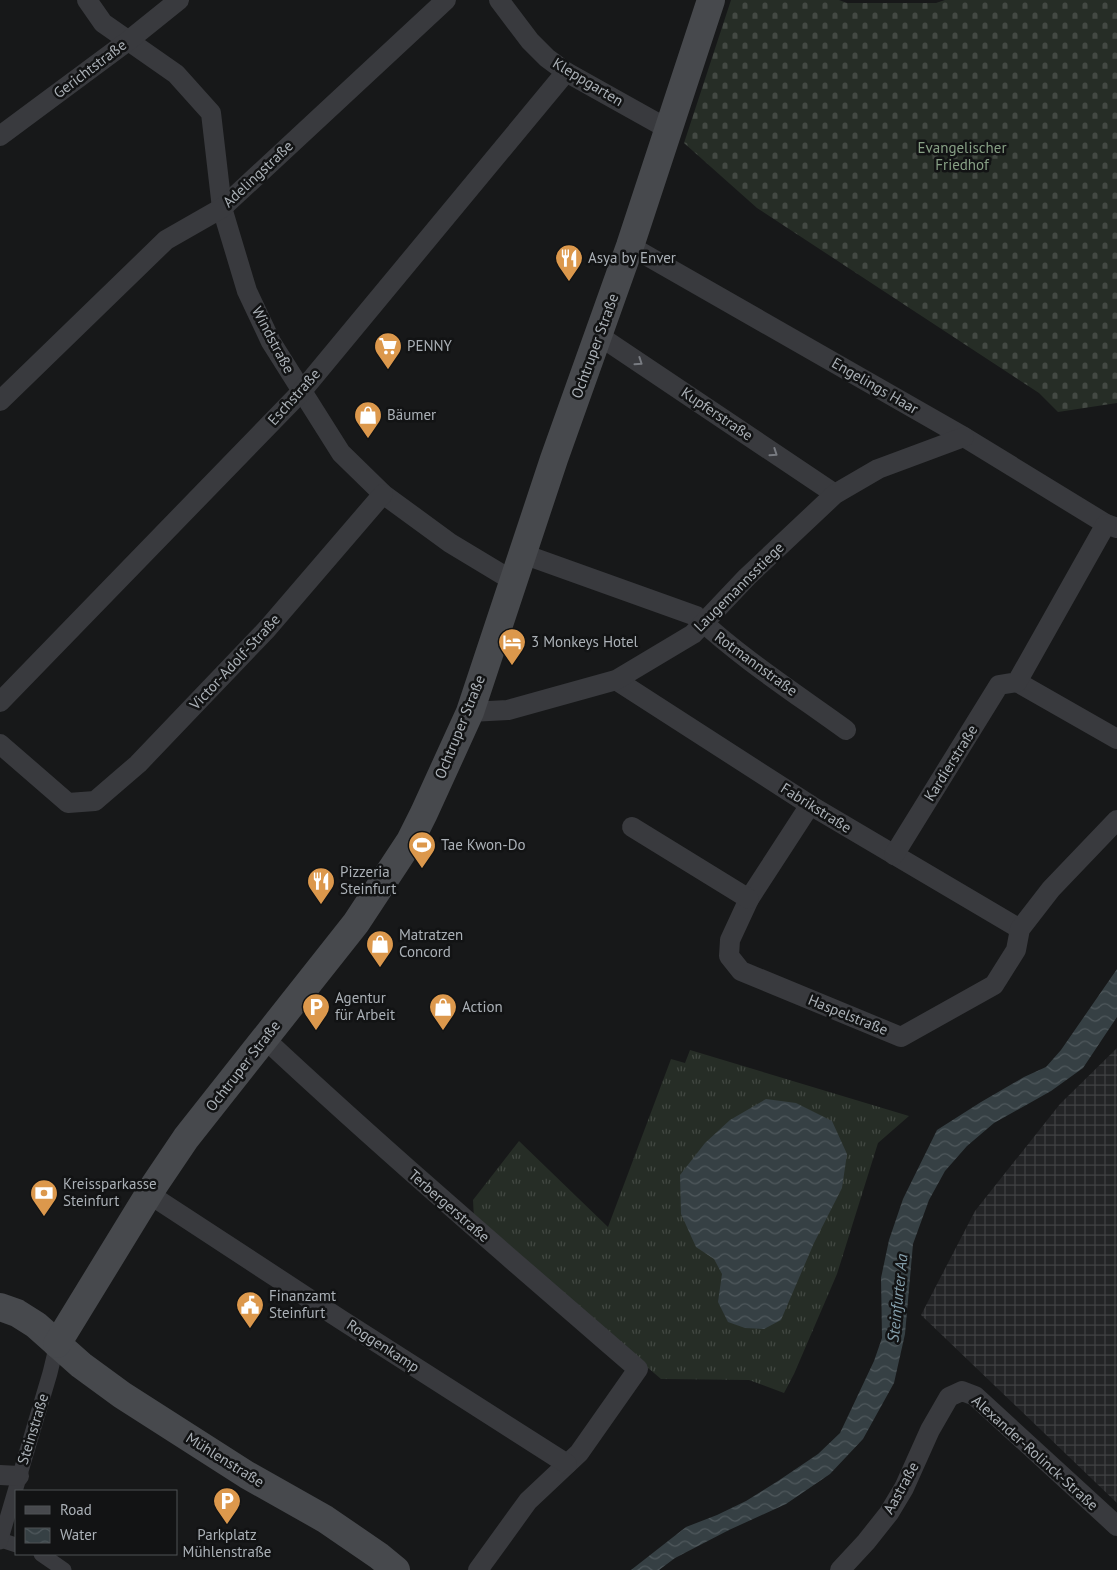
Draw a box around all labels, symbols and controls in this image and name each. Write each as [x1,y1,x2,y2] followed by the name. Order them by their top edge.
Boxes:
[49,35,130,102] street label: Gerichtstraße
[549,53,627,110] street label: Kleppgarten
[218,136,297,211] street label: Adelingstraße
[918,138,1007,174] park label: Evangelischer Friedhof
[554,243,584,282] restaurant icon: Asya by Enver
[588,248,676,267] place label: Asya by Enver
[567,291,622,401] street label: Ochtruper Straße
[248,303,299,377] street label: Windstraße
[373,331,403,370] supermarket icon: PENNY
[407,336,453,355] place label: PENNY
[829,353,922,418] street label: Engelings Haar
[633,356,642,365] one-way arrow
[263,364,324,429] street label: Eschstraße
[678,383,757,445] street label: Kupferstraße
[353,400,383,439] shop icon: Bäumer
[387,405,436,424] place label: Bäumer
[769,446,778,456] one-way arrow
[690,538,788,636] street label: Laugemannsstiege
[185,610,284,714] street label: Victor-Adolf-Straße
[497,627,527,666] hotel icon: 3 Monkeys Hotel
[711,627,801,700] street label: Rotmannstraße
[531,632,639,651] place label: 3 Monkeys Hotel
[430,672,489,782] street label: Ochtruper Straße
[920,721,982,804] street label: Kardierstraße
[777,778,855,837] street label: Fabrikstraße
[407,830,437,869] sports icon: Tae Kwon-Do
[441,835,526,854] place label: Tae Kwon-Do
[340,862,396,898] place label: Pizzeria Steinfurt
[306,866,336,905] restaurant icon: Pizzeria Steinfurt
[399,925,463,961] place label: Matratzen Concord
[365,929,395,968] shop icon: Matratzen Concord
[335,988,395,1024] place label: Agentur für Arbeit
[806,990,891,1039] street label: Haspelstraße
[301,992,331,1031] parking icon: Agentur für Arbeit
[428,992,458,1031] shop icon: Action
[462,997,503,1016] place label: Action
[201,1016,284,1115] street label: Ochtruper Straße
[405,1165,494,1246] street label: Terbergerstraße
[63,1174,157,1210] place label: Kreissparkasse Steinfurt
[29,1178,59,1217] bank icon: Kreissparkasse Steinfurt
[882,1253,912,1343] water label: Steinfurter Aa
[269,1286,336,1322] place label: Finanzamt Steinfurt
[235,1290,265,1329] public building icon: Finanzamt Steinfurt
[343,1315,423,1376] street label: Roggenkamp
[13,1391,52,1467] street label: Steinstraße
[968,1391,1102,1514] street label: Alexander-Rolinck-Straße
[183,1428,268,1491] street label: Mühlenstraße
[879,1458,923,1517] street label: Aastraße
[212,1486,242,1525] parking icon: Parkplatz Mühlenstraße
[15,1490,178,1555] legend
[60,1500,92,1519] text: Road
[60,1525,97,1544] text: Water
[183,1525,271,1561] place label: Parkplatz Mühlenstraße

